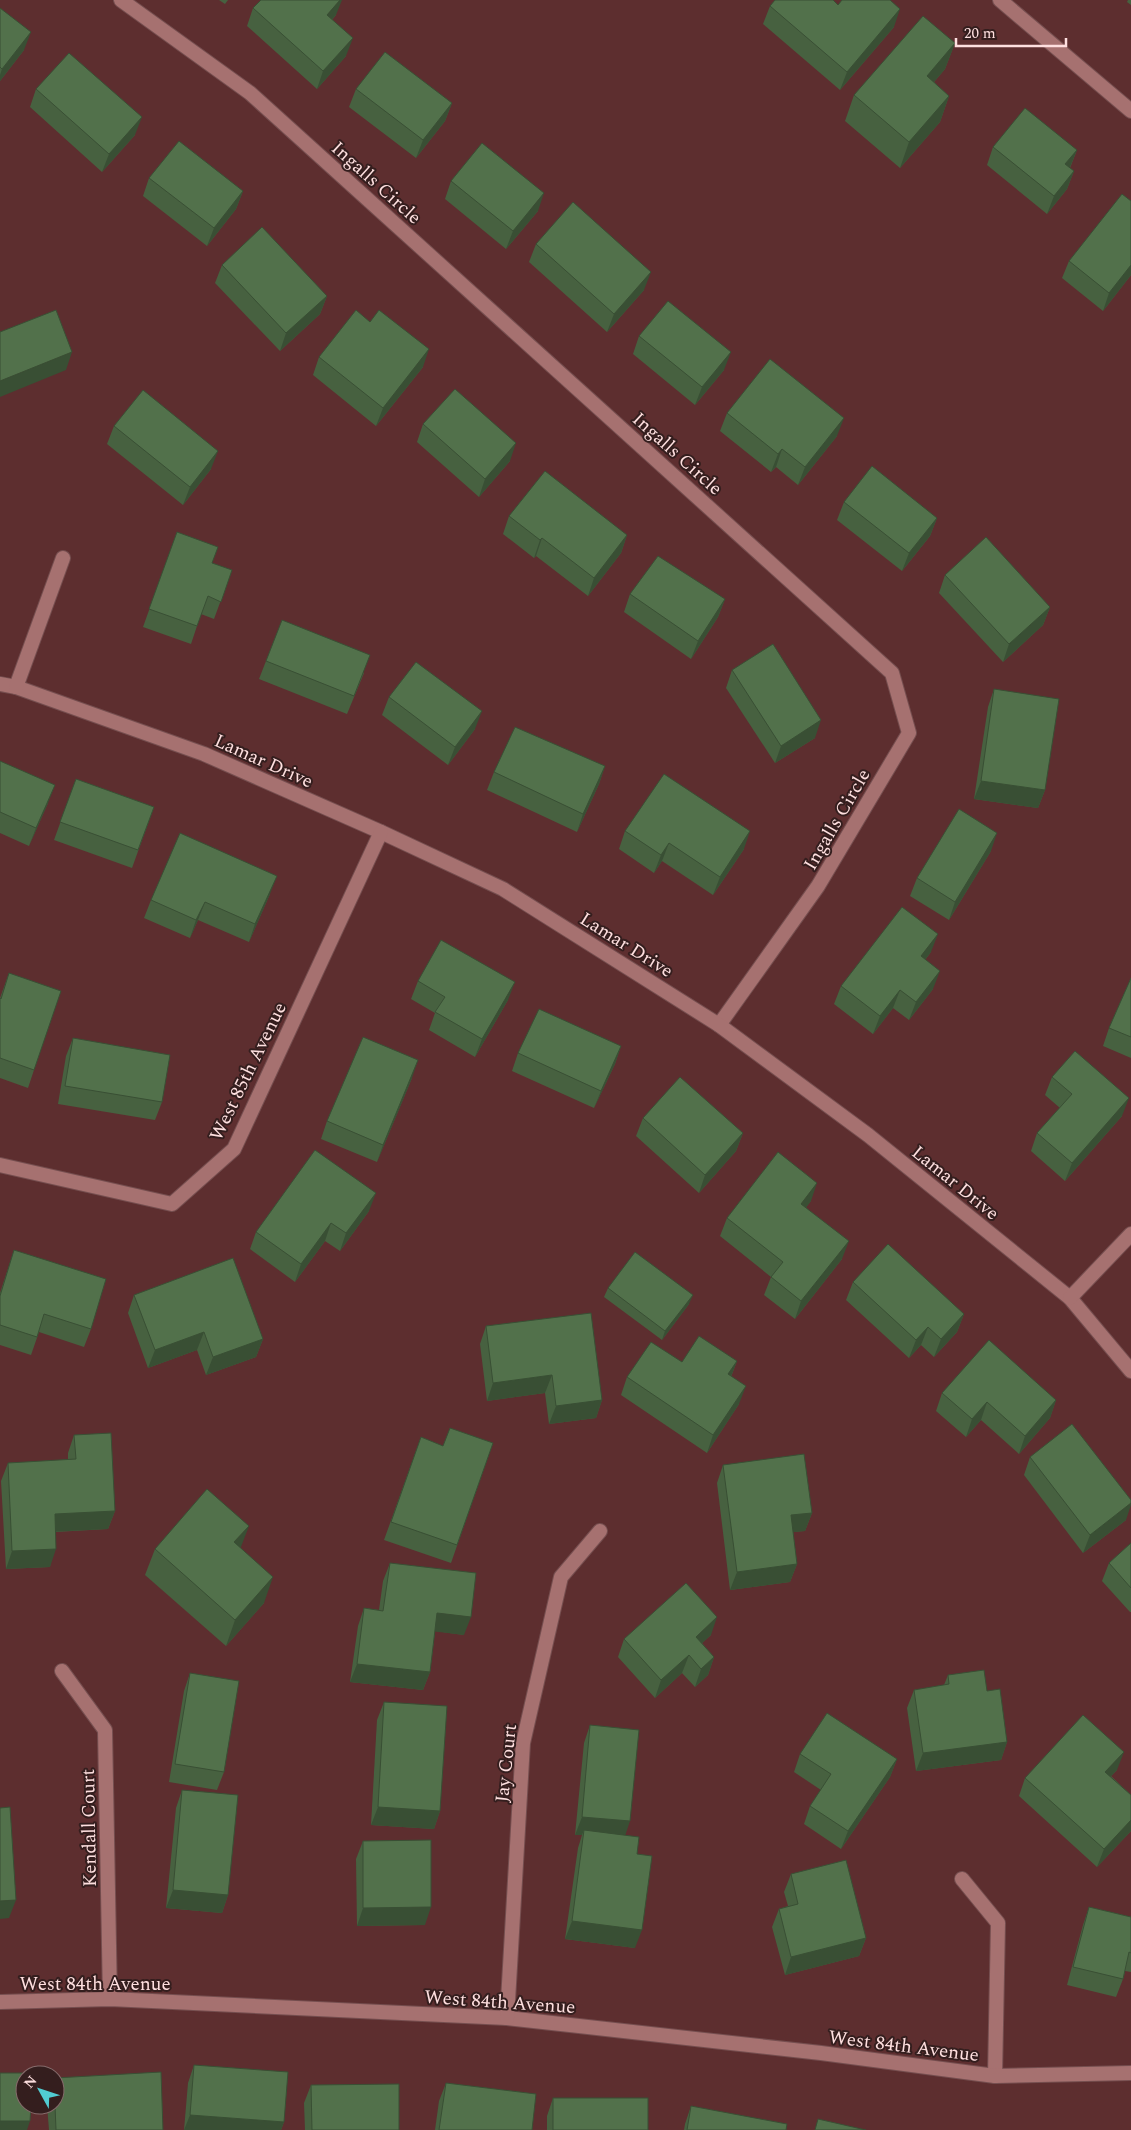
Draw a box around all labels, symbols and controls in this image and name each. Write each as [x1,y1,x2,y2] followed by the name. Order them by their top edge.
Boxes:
[956,15,1066,47] scale bar
[964,22,996,45] text: 20 m
[324,135,428,232] street label: Ingalls Circle
[625,406,729,503] street label: Ingalls Circle
[209,727,318,796] street label: Lamar Drive
[796,764,878,876] street label: Ingalls Circle
[574,905,679,986] street label: Lamar Drive
[202,997,295,1146] street label: West 85th Avenue
[905,1139,1005,1228] street label: Lamar Drive
[488,1722,525,1804] street label: Jay Court
[74,1768,105,1887] street label: Kendall Court
[19,1970,171,1999] street label: West 84th Avenue
[423,1983,576,2022] street label: West 84th Avenue
[827,2023,981,2070] street label: West 84th Avenue
[15,2065,65,2115] north arrow
[19,2071,42,2093] text: N

